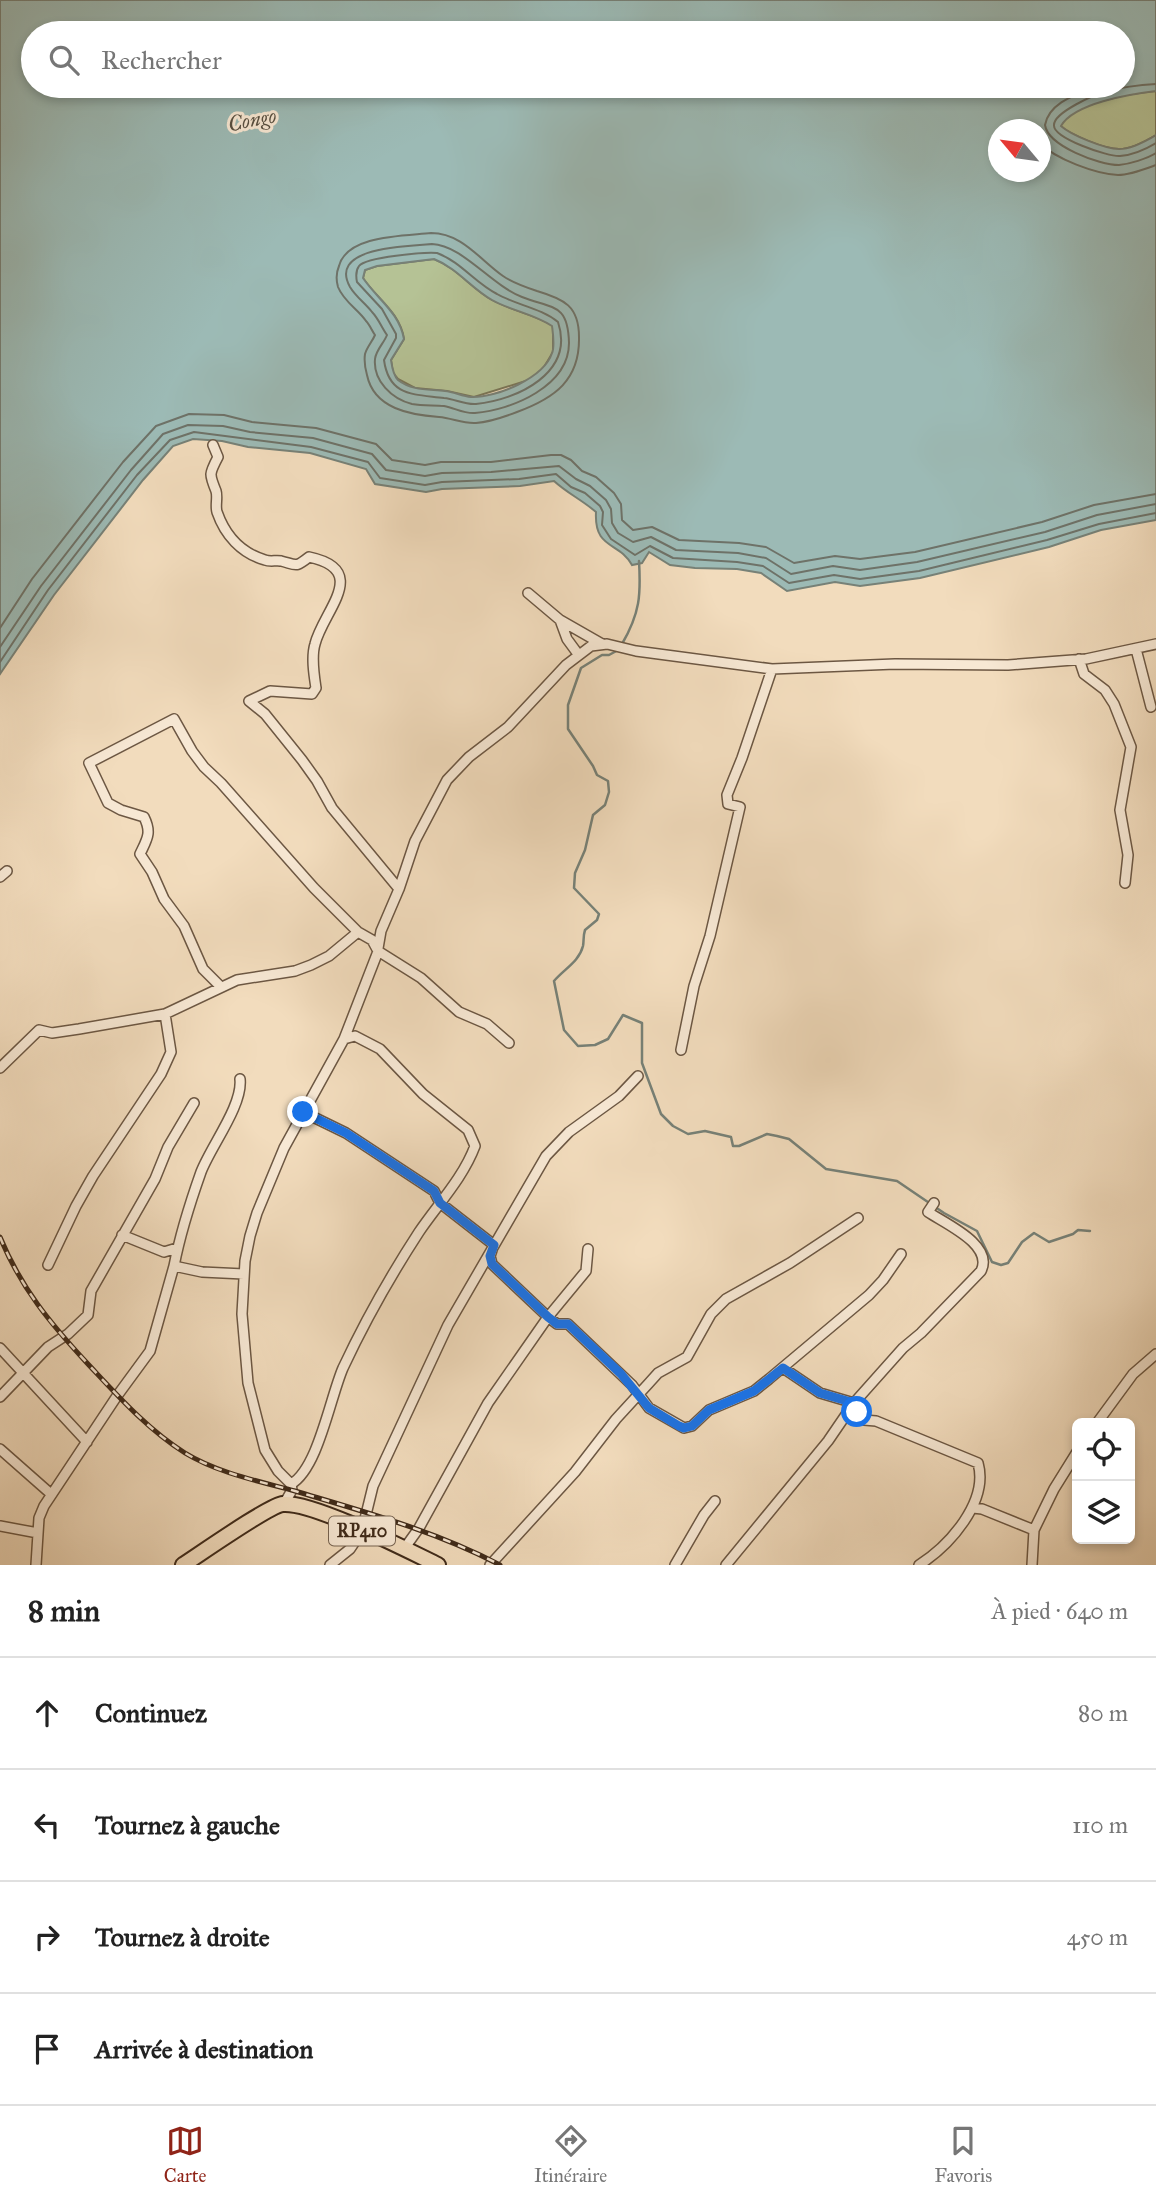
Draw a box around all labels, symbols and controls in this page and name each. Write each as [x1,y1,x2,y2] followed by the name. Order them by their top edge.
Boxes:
[21,21,1135,98] search box
[45,41,83,79] icon: search
[101,44,222,76] text: Rechercher
[226,103,278,137] water label: Congo
[988,119,1051,182] north arrow
[287,1096,318,1127] route end
[841,1396,872,1427] route start
[1072,1418,1135,1544] map controls
[1072,1418,1135,1481] button: locate
[1072,1481,1135,1544] button: layers
[329,1516,395,1546] road number: RP410
[28,1593,100,1629] text: 8 min
[992,1597,1128,1625] text: À pied · 640 m
[28,1694,66,1732] icon: ahead
[95,1697,207,1729] text: Continuez
[1078,1699,1128,1727] text: 80 m
[28,1806,66,1844] icon: left
[95,1809,280,1841] text: Tournez à gauche
[1072,1811,1128,1839] text: 110 m
[28,1918,66,1956] icon: right
[95,1921,270,1953] text: Tournez à droite
[1067,1923,1128,1951] text: 450 m
[28,2030,66,2068] icon: arrive
[95,2033,313,2065] text: Arrivée à destination
[164,2122,206,2187] tab: Carte
[534,2122,607,2187] tab: Itinéraire
[935,2122,992,2187] tab: Favoris

